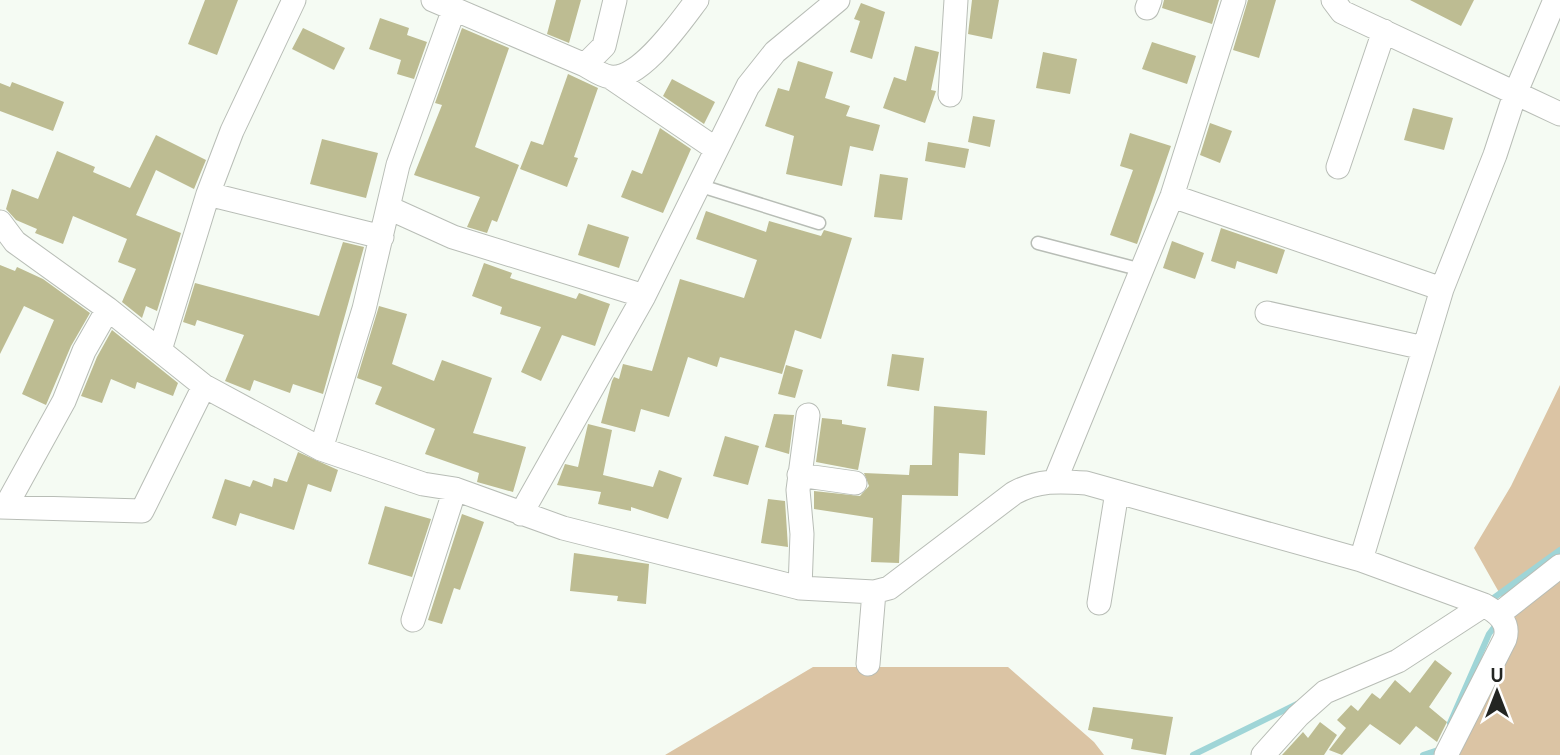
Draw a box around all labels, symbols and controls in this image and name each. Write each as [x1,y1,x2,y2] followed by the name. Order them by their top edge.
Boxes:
[1462,657,1532,727] north arrow
[1490,663,1504,688] text: U

